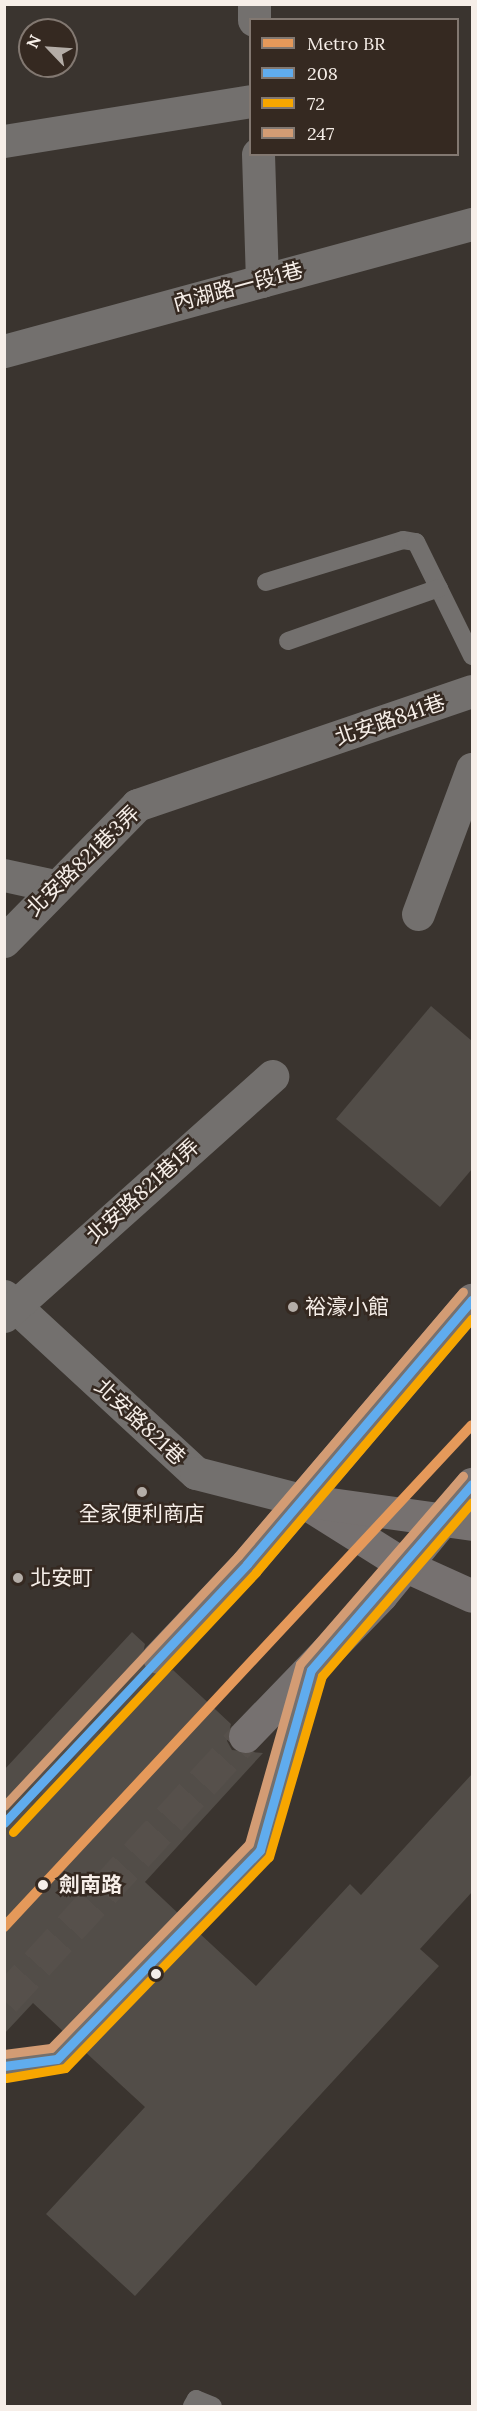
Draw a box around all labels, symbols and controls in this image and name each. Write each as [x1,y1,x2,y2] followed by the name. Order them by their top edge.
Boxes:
[18,18,78,78] north arrow
[249,18,459,156] legend
[22,31,45,51] text: N
[307,32,385,55] text: Metro BR
[307,62,338,85] text: 208
[307,92,325,115] text: 72
[307,122,334,145] text: 247
[170,258,306,316] street label: 內湖路一段1巷
[332,689,448,751] street label: 北安路841巷
[21,801,145,921] street label: 北安路821巷3弄
[81,1134,205,1248] street label: 北安路821巷1弄
[305,1294,389,1320] place label: 裕濠小館
[286,1300,300,1314] marker: 裕濠小館
[89,1374,191,1470] street label: 北安路821巷
[135,1485,149,1499] marker: 全家便利商店
[79,1501,205,1527] place label: 全家便利商店
[30,1565,93,1591] place label: 北安町
[11,1571,25,1585] marker: 北安町
[59,1872,122,1898] place label: 劍南路
[32,1874,54,1896] marker: 劍南路
[150,1968,162,1980] unlabelled marker

